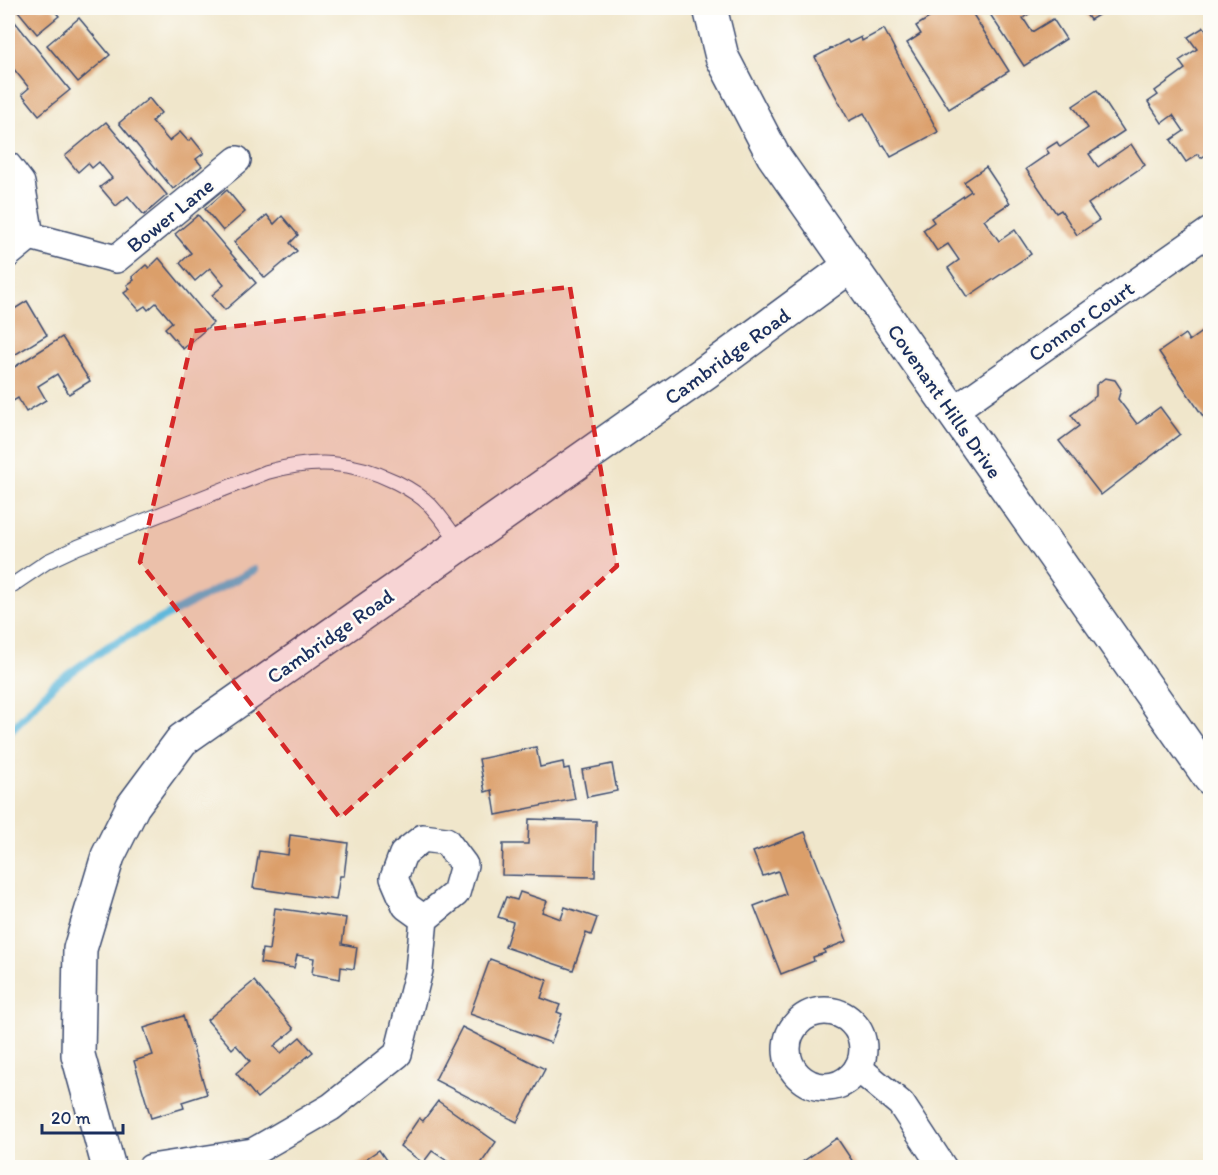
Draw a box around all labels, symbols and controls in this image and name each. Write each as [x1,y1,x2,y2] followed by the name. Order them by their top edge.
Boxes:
[121,172,219,258] street label: Bower Lane
[1023,275,1139,367] street label: Connor Court
[659,302,795,410] street label: Cambridge Road
[882,319,1008,483] street label: Covenant Hills Drive
[262,583,399,689] street label: Cambridge Road
[42,1097,123,1135] scale bar
[51,1107,91,1129] text: 20 m

